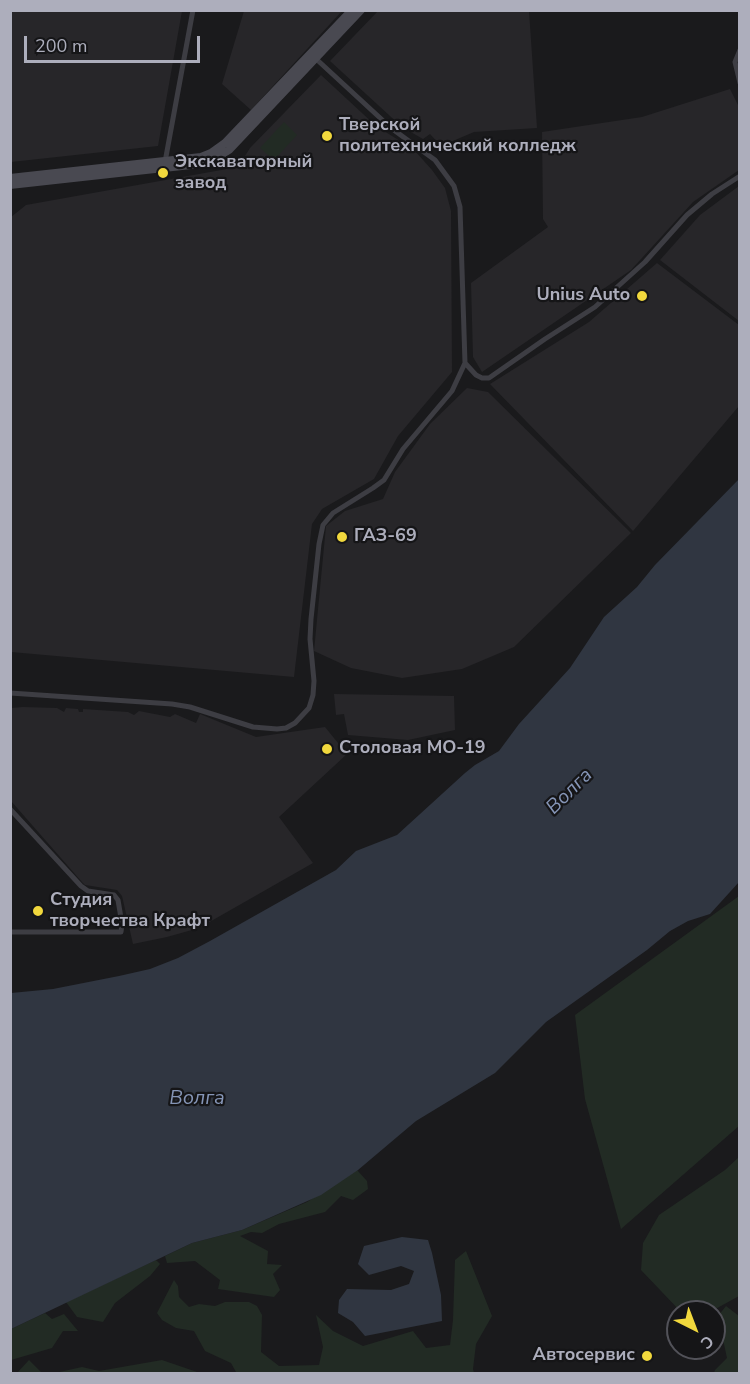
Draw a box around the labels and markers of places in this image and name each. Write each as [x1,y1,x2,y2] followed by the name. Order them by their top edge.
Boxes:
[339,115,576,158] place label: Тверской политехнический колледж
[320,129,334,143] marker: Тверской политехнический колледж
[175,152,312,195] place label: Экскаваторный завод
[156,166,170,180] marker: Экскаваторный завод
[537,285,630,307] place label: Unius Auto
[635,289,649,303] marker: Unius Auto
[354,526,417,548] place label: ГАЗ-69
[335,530,349,544] marker: ГАЗ-69
[339,738,486,760] place label: Столовая МО-19
[320,742,334,756] marker: Столовая МО-19
[50,890,210,932] place label: Студия творчества Крафт
[31,904,45,918] marker: Студия творчества Крафт
[533,1345,635,1367] place label: Автосервис
[640,1349,654,1363] marker: Автосервис

